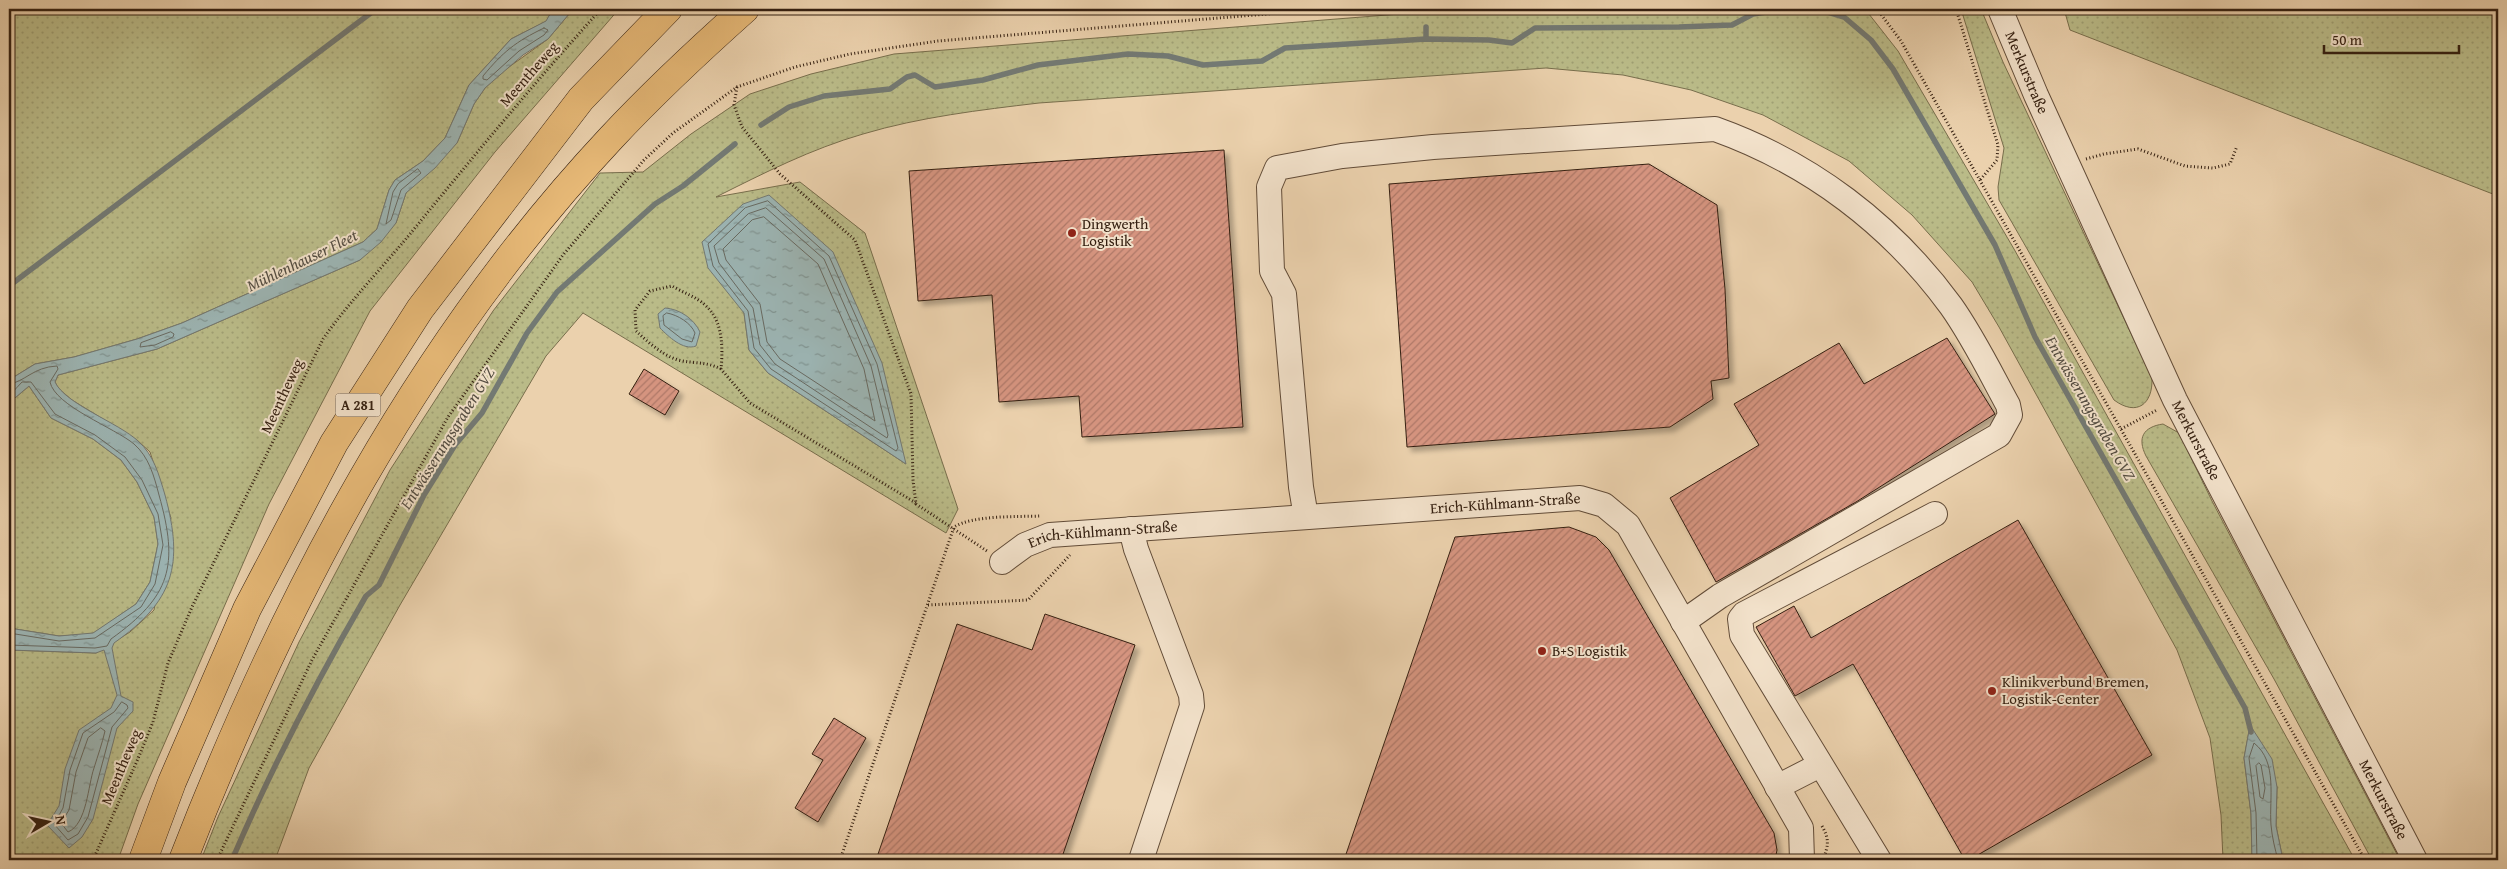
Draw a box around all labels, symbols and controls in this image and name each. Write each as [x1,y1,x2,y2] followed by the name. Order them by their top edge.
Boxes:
[2324,22,2460,54] scale bar
[2000,28,2054,117] street label: Merkurstraße
[2332,29,2363,50] text: 50 m
[494,36,563,111] street label: Meentheweg
[1082,213,1149,251] place label: Dingwerth Logistik
[242,222,362,297] water label: Mühlenhauser Fleet
[1066,227,1078,239] marker: Dingwerth Logistik
[2039,330,2143,485] water label: Entwässerungsgraben GVZ
[255,354,308,437] street label: Meentheweg
[393,362,501,514] water label: Entwässerungsgraben GVZ
[336,394,380,416] road number: A 281
[2167,396,2226,484] street label: Merkurstraße
[1429,487,1581,518] street label: Erich-Kühlmann-Straße
[1025,515,1178,553] street label: Erich-Kühlmann-Straße
[1552,640,1627,661] place label: B+S Logistik
[1536,645,1548,657] marker: B+S Logistik
[2002,671,2149,709] place label: Klinikverbund Bremen, Logistik-Center
[1986,685,1998,697] marker: Klinikverbund Bremen, Logistik-Center
[95,725,146,808] street label: Meentheweg
[2354,756,2413,843] street label: Merkurstraße
[22,796,72,846] north arrow
[50,814,72,827] text: N

